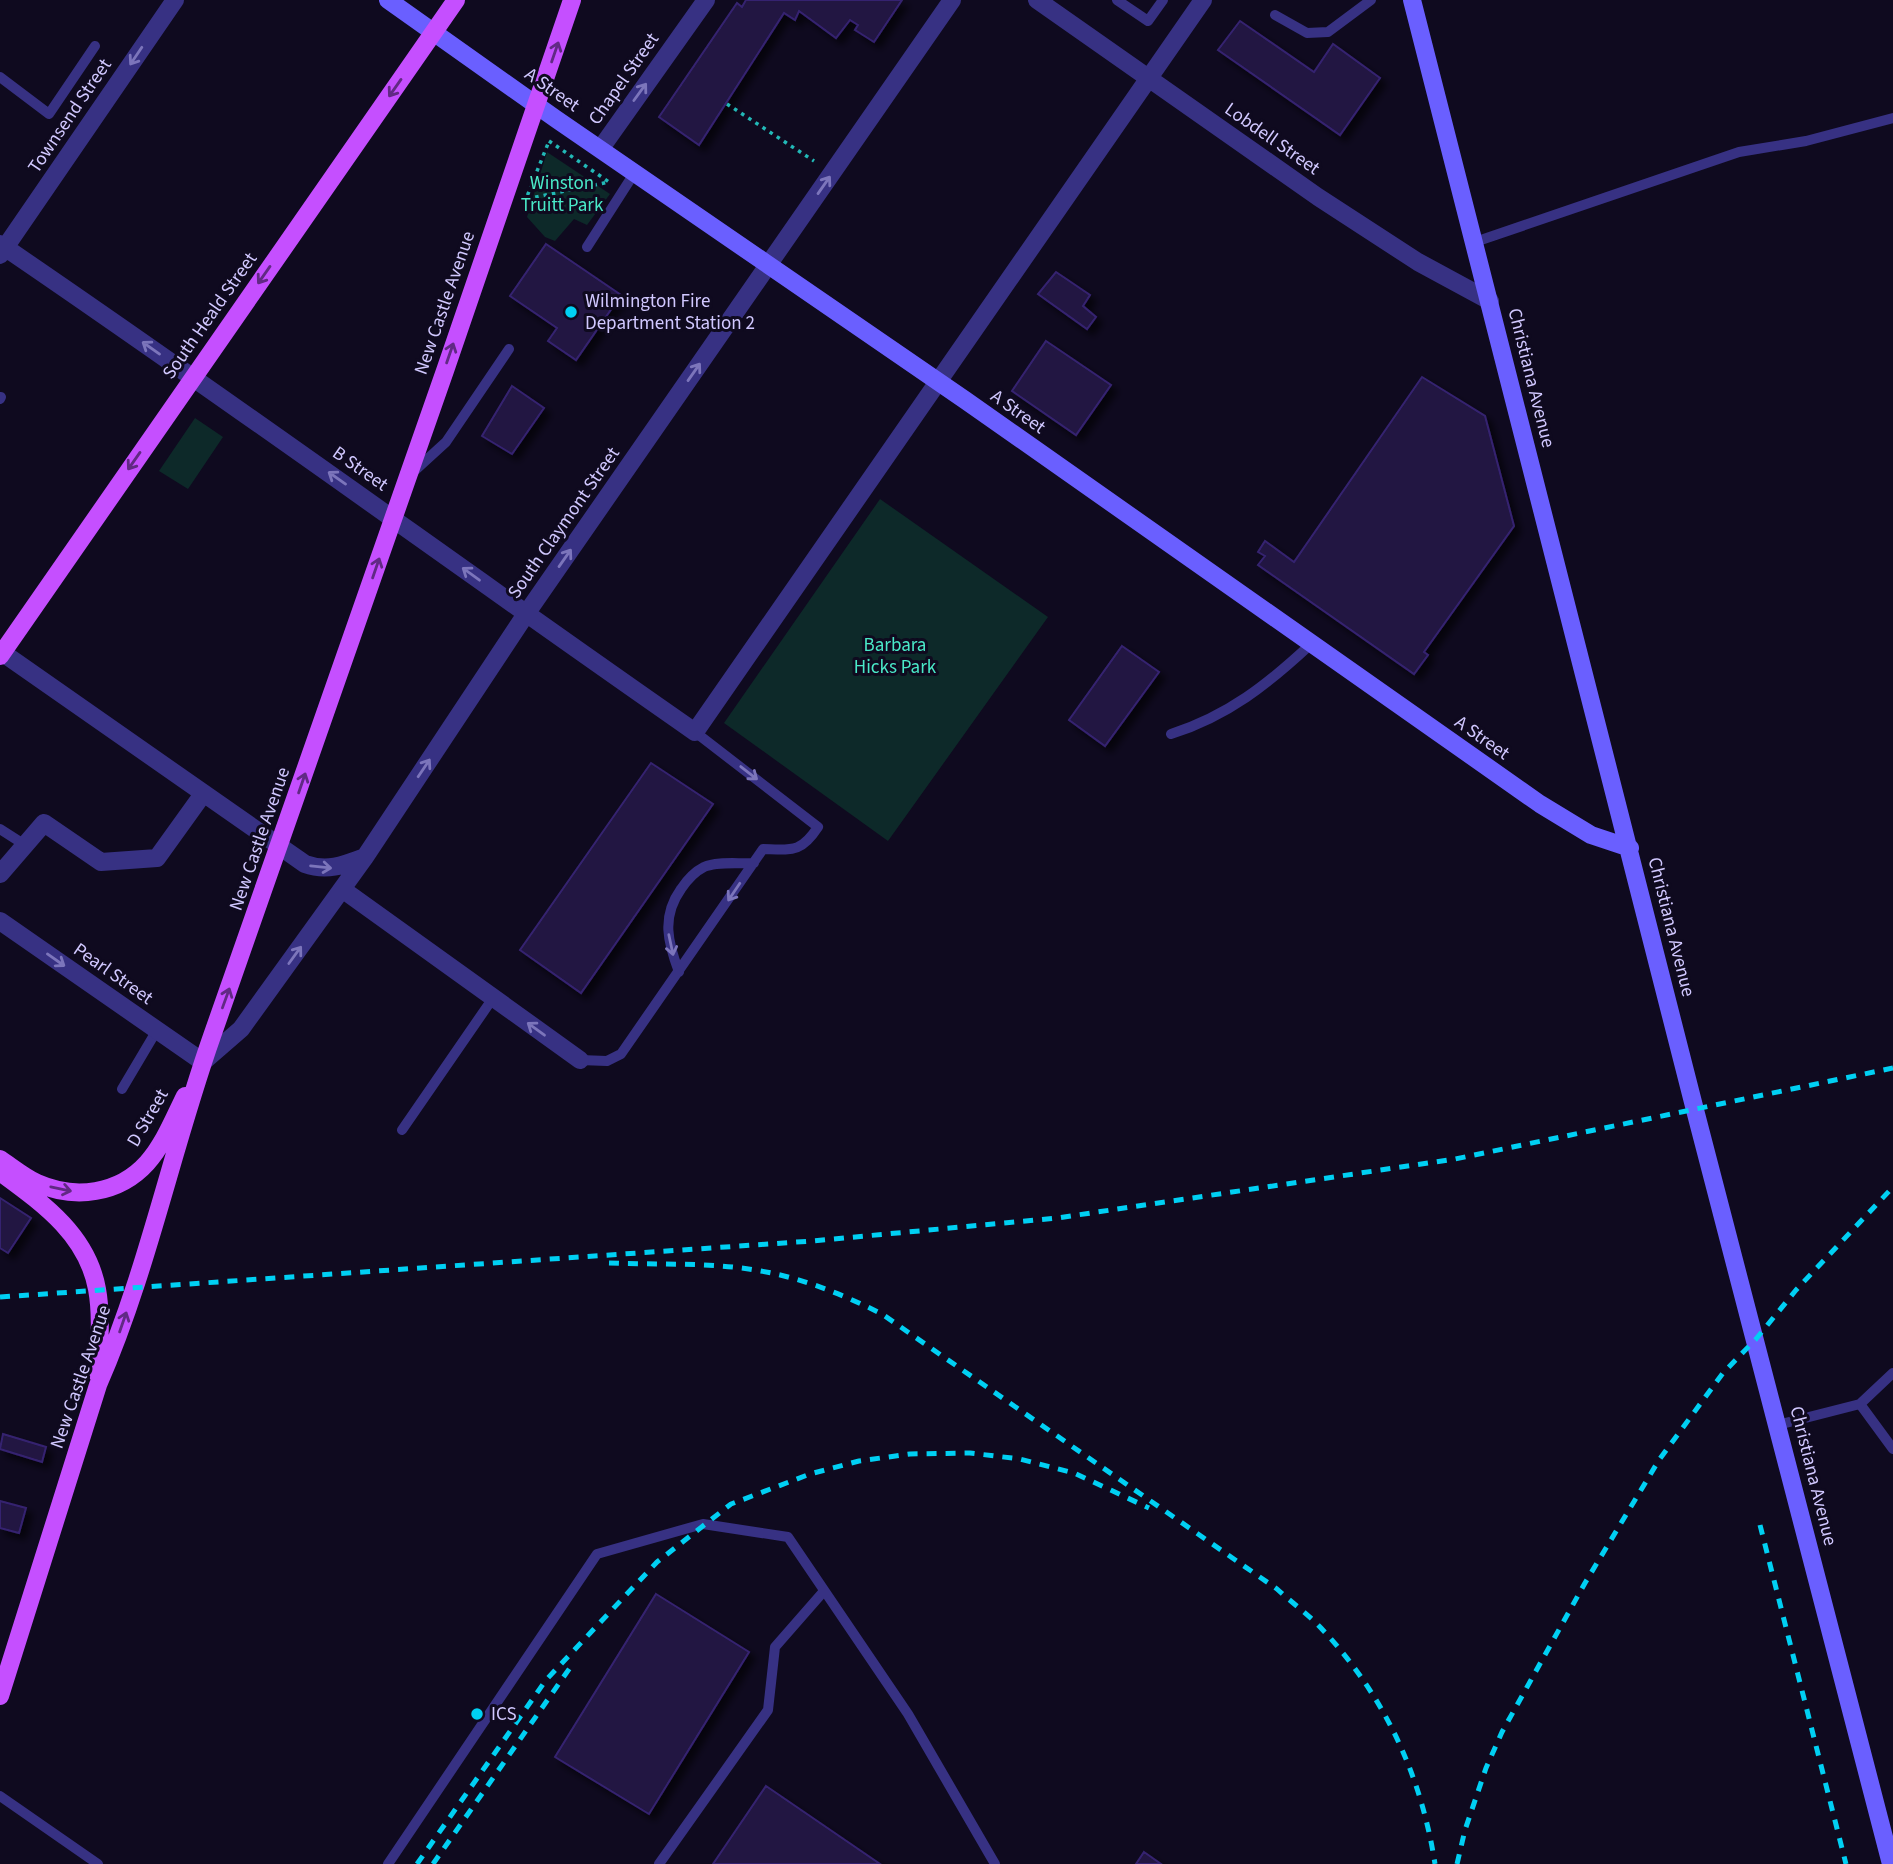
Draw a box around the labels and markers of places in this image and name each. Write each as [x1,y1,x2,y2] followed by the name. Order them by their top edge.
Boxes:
[585,288,755,337] place label: Wilmington Fire Department Station 2
[563,304,579,320] marker: Wilmington Fire Department Station 2
[491,1701,517,1728] place label: ICS
[469,1706,485,1722] marker: ICS

